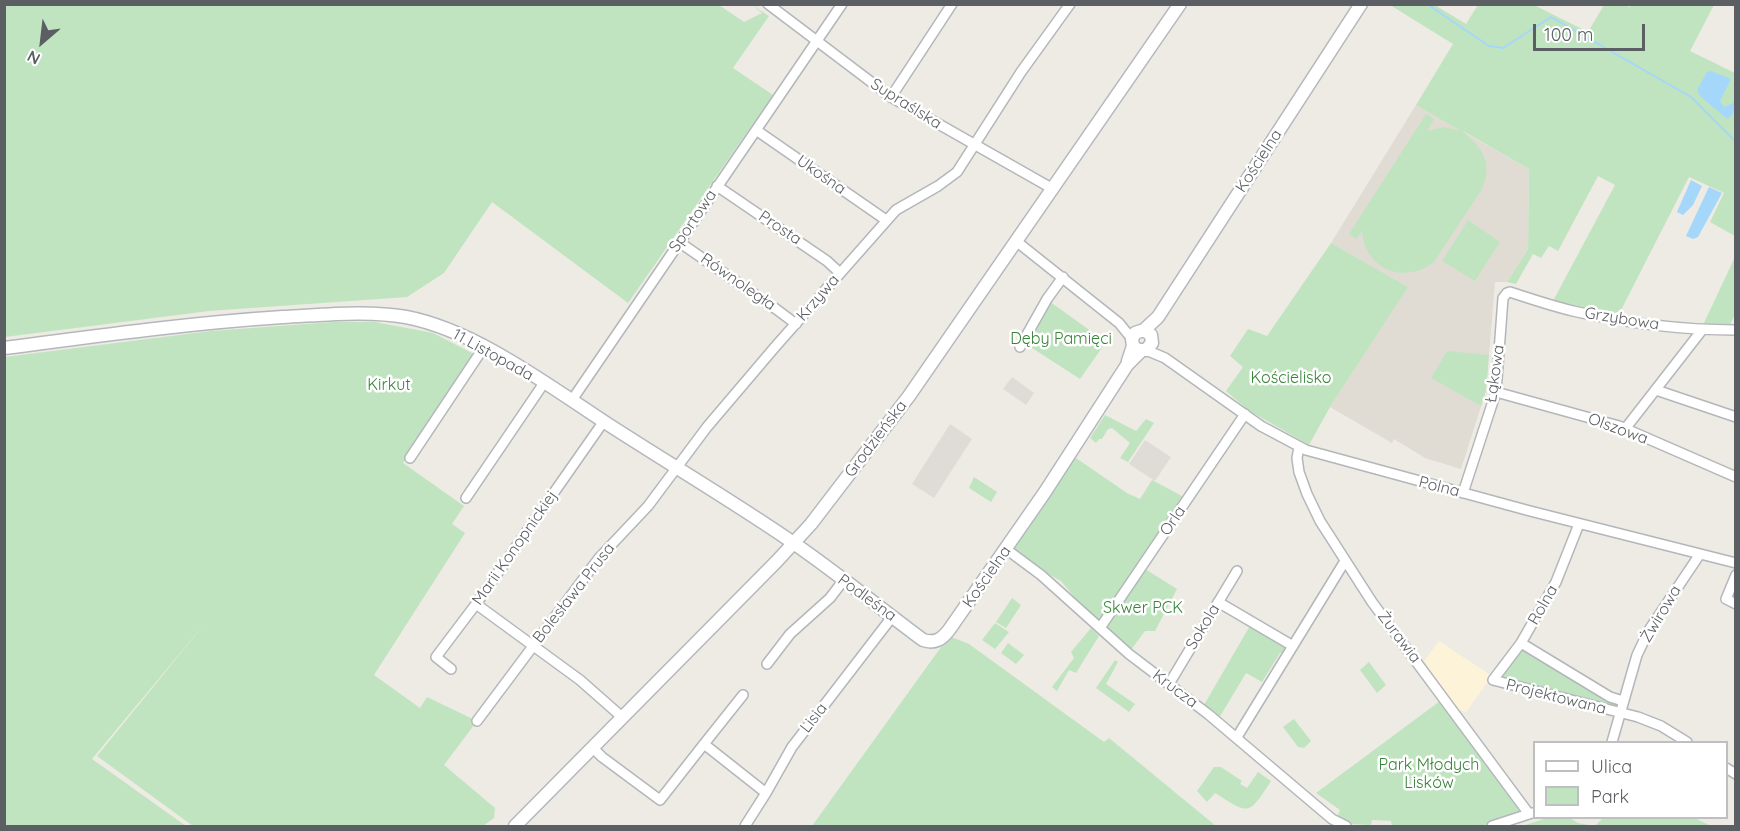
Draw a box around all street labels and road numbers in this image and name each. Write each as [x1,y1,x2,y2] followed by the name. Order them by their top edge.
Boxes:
[867,75,945,133] street label: Supraślska
[1232,126,1286,196] street label: Kościelna
[793,151,849,199] street label: Ukośna
[665,186,721,256] street label: Sportowa
[755,207,805,249] street label: Prosta
[697,249,779,315] street label: Równoległa
[793,271,843,325] street label: Krzywa
[1583,304,1661,334] street label: Grzybowa
[449,325,537,385] street label: 11 Listopada
[1481,344,1509,404] street label: Łąkowa
[841,397,911,481] street label: Grodzieńska
[1585,409,1651,449] street label: Olszowa
[1416,473,1462,501] street label: Polna
[468,487,562,609] street label: Marii Konopnickiej
[1156,502,1190,540] street label: Orla
[529,539,619,647] street label: Bolesława Prusa
[959,542,1015,612] street label: Kościelna
[834,570,900,626] street label: Podleśna
[1524,582,1562,628] street label: Rolna
[1637,582,1685,646] street label: Żwirowa
[1182,601,1224,653] street label: Sokola
[1373,607,1425,667] street label: Żurawia
[1149,666,1201,712] street label: Krucza
[1504,675,1608,719] street label: Projektowana
[796,699,832,737] street label: Lisia

